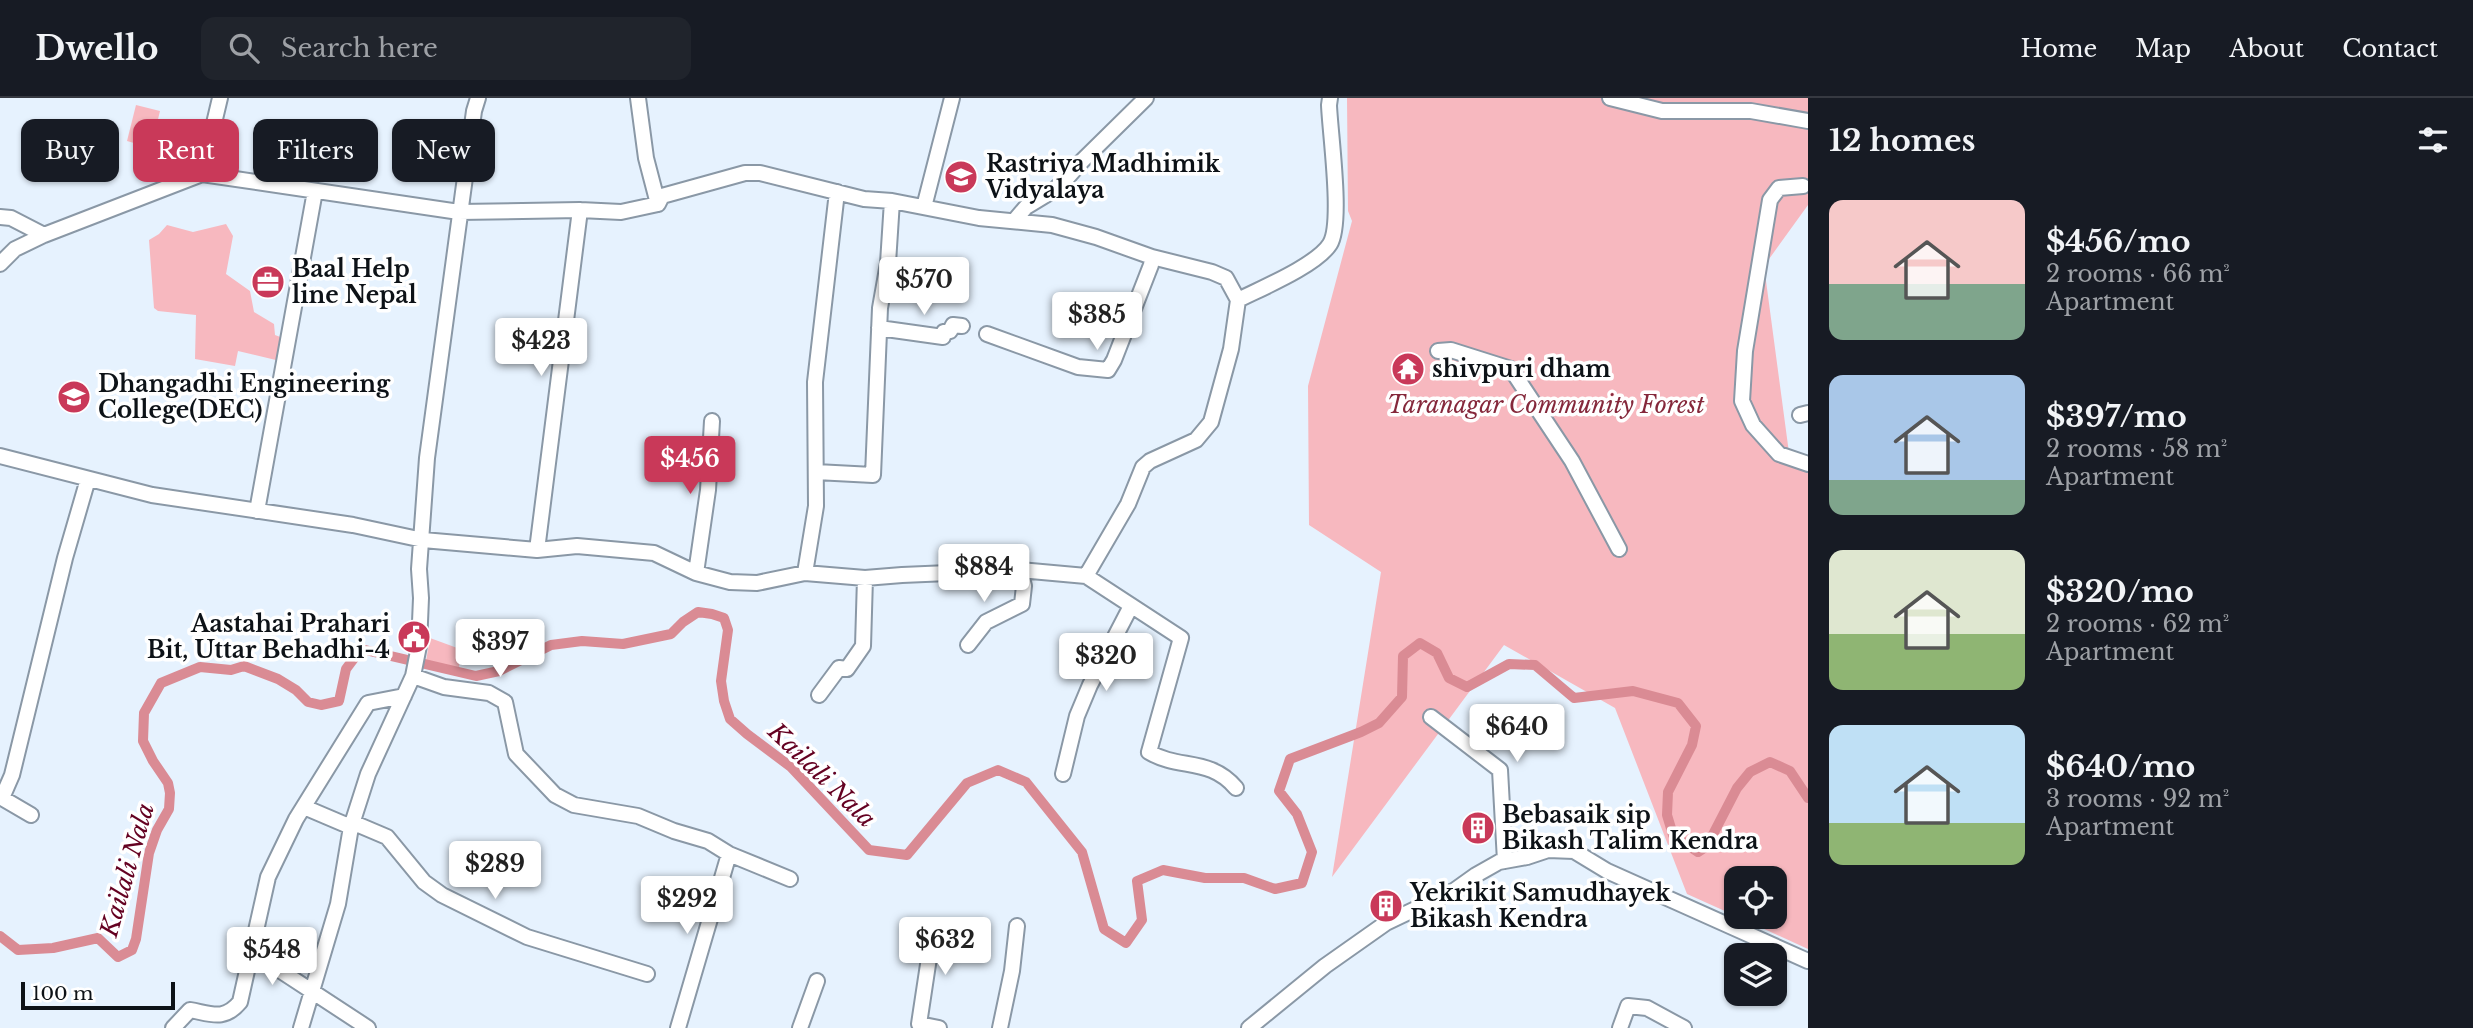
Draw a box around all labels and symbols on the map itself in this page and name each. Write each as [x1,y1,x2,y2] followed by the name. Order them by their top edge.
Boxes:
[985,150,1221,204] place label: Rastriya Madhimik Vidyalaya
[942,158,980,196] school or university icon: Rastriya Madhimik Vidyalaya
[292,255,417,309] place label: Baal Help line Nepal
[883,258,965,317] pin: $570
[249,263,287,301] office icon: Baal Help line Nepal
[1056,292,1138,352] pin: $385
[500,318,582,378] pin: $423
[1389,350,1427,388] temple icon: shivpuri dham
[1432,355,1611,383] place label: shivpuri dham
[98,370,391,424] place label: Dhangadhi Engineering College(DEC)
[55,378,93,416] school or university icon: Dhangadhi Engineering College(DEC)
[1387,391,1705,419] park label: Taranagar Community Forest
[649,436,731,496] pin: $456
[943,545,1025,604] pin: $884
[147,610,390,664] place label: Aastahai Prahari Bit, Uttar Behadhi-4
[395,618,433,656] public building icon: Aastahai Prahari Bit, Uttar Behadhi-4
[459,620,541,679] pin: $397
[1065,634,1147,693] pin: $320
[1476,704,1558,764] pin: $640
[762,716,882,833] water label: Kailali Nala
[94,800,160,941] water label: Kailali Nala
[1502,801,1758,855] place label: Bebasaik sip Bikash Talim Kendra
[1459,809,1497,847] building icon: Bebasaik sip Bikash Talim Kendra
[454,842,536,901] pin: $289
[646,876,728,936] pin: $292
[1409,879,1671,933] place label: Yekrikit Samudhayek Bikash Kendra
[1367,887,1405,925] building icon: Yekrikit Samudhayek Bikash Kendra
[904,918,986,977] pin: $632
[231,928,313,987] pin: $548
[21,979,175,1011] scale bar

